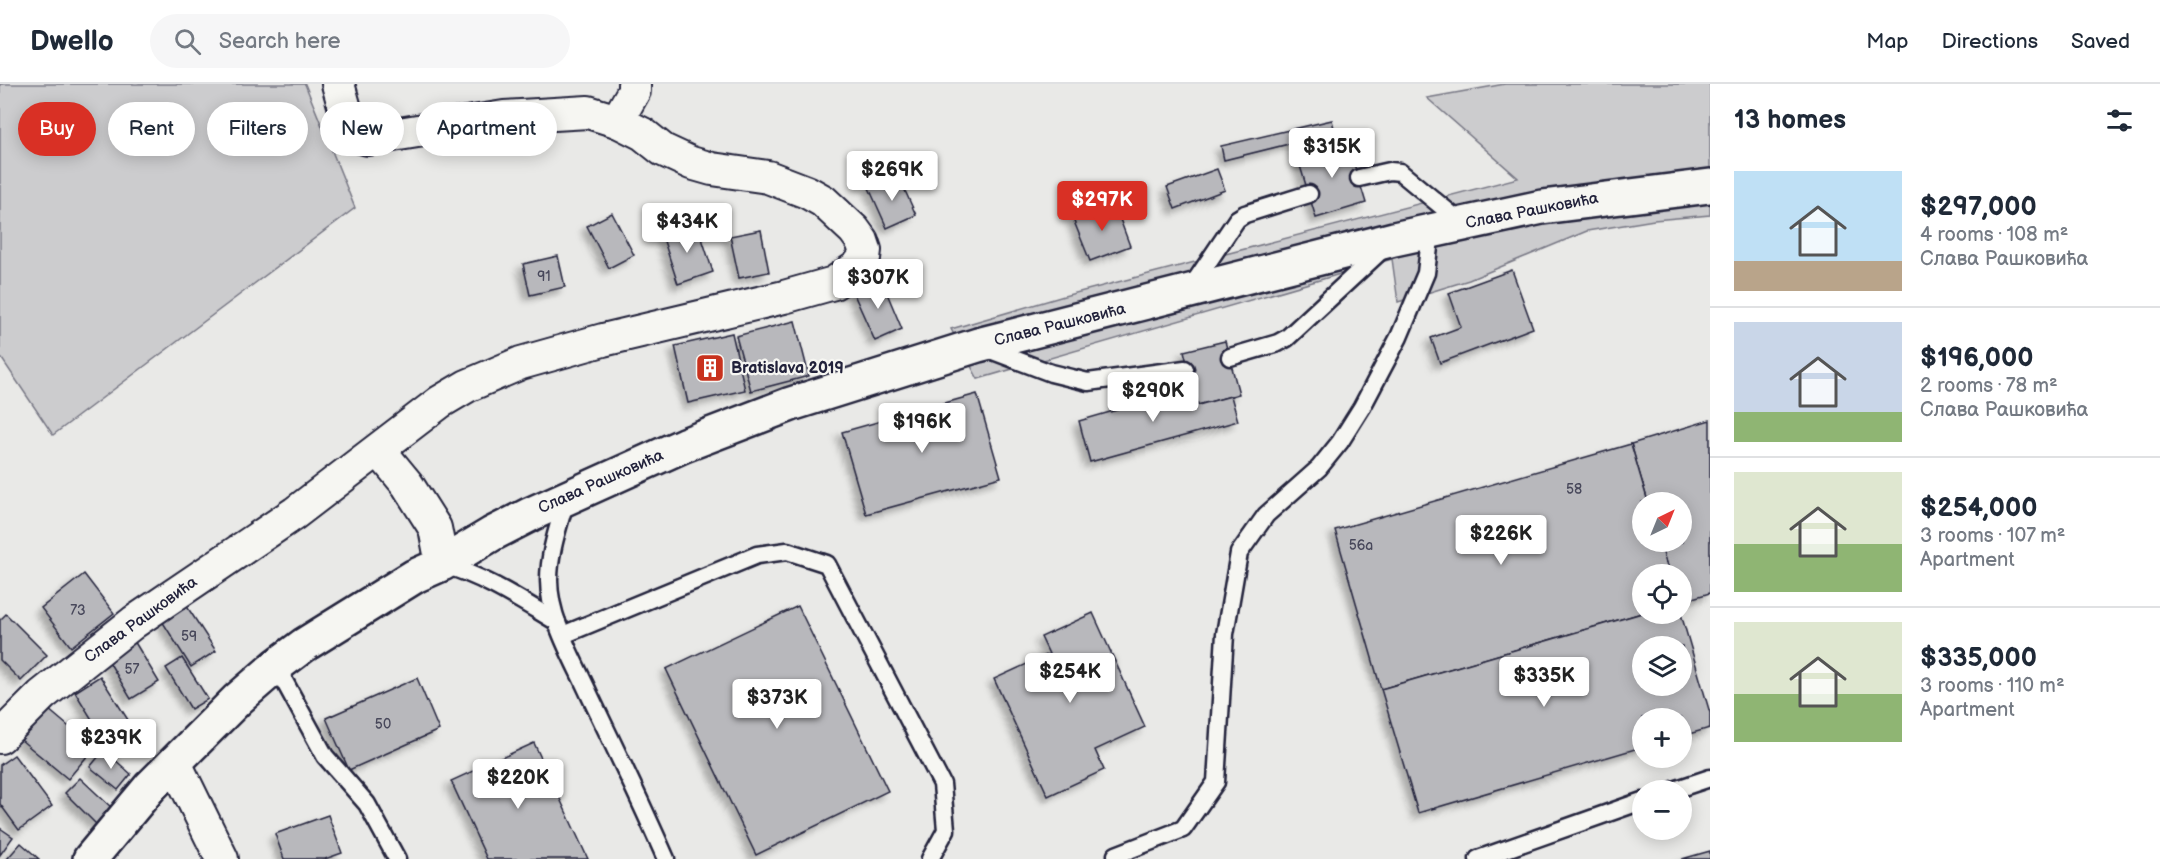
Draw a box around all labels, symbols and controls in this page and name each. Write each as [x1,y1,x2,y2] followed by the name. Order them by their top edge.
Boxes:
[150,14,570,68] search box
[30,25,114,58] text: Dwello
[171,25,204,58] icon: search
[219,28,341,55] text: Search here
[1866,29,1909,54] text: Map
[1942,29,2038,54] text: Directions
[2071,29,2130,54] text: Saved
[18,102,96,156] chip: Buy
[108,102,195,156] chip: Rent
[207,102,308,156] chip: Filters
[320,102,404,156] chip: New
[416,102,557,156] chip: Apartment
[2103,104,2136,137] icon: filters
[1734,105,1846,136] text: 13 homes
[1290,128,1374,179] pin: $315K
[1303,135,1361,159] text: $315K
[850,151,934,202] pin: $269K
[861,158,923,182] text: $269K
[1060,181,1144,232] pin: $297K
[1071,188,1133,212] text: $297K
[1464,189,1600,233] street label: Слава Рашковића
[1920,192,2037,223] text: $297,000
[1782,195,1854,267] icon: home
[645,203,729,254] pin: $434K
[656,210,718,234] text: $434K
[1920,223,2068,247] text: 4 rooms · 108 m²
[1920,247,2088,271] text: Слава Рашковића
[836,259,920,310] pin: $307K
[847,266,909,290] text: $307K
[537,268,551,285] house number: 91
[992,299,1128,351] street label: Слава Рашковића
[1920,343,2033,374] text: $196,000
[1782,346,1854,418] icon: home
[694,352,726,384] building icon: Bratislava 2019
[731,359,844,378] place label: Bratislava 2019
[1111,372,1195,423] pin: $290K
[1920,374,2058,398] text: 2 rooms · 78 m²
[1122,379,1184,403] text: $290K
[1920,398,2088,422] text: Слава Рашковића
[880,403,964,454] pin: $196K
[892,410,952,434] text: $196K
[536,446,667,518] street label: Слава Рашковића
[1566,481,1582,498] house number: 58
[1632,492,1692,552] north arrow
[1632,492,1692,840] map controls
[1920,493,2037,524] text: $254,000
[1782,496,1854,568] icon: home
[1459,515,1543,566] pin: $226K
[1470,522,1532,546] text: $226K
[1920,524,2065,548] text: 3 rooms · 107 m²
[1349,537,1373,554] house number: 56a
[1920,548,2015,572] text: Apartment
[1632,564,1692,624] button: locate
[81,572,202,667] street label: Слава Рашковића
[70,602,86,619] house number: 73
[181,628,197,645] house number: 59
[1632,636,1692,696] button: layers
[1920,643,2037,674] text: $335,000
[1782,646,1854,718] icon: home
[1028,653,1112,704] pin: $254K
[1502,657,1586,708] pin: $335K
[1039,660,1101,684] text: $254K
[125,661,140,678] house number: 57
[1513,664,1575,688] text: $335K
[1920,674,2065,698] text: 3 rooms · 110 m²
[735,679,819,730] pin: $373K
[746,686,808,710] text: $373K
[1920,698,2015,722] text: Apartment
[1632,708,1692,768] button: +
[375,716,391,733] house number: 50
[69,719,153,770] pin: $239K
[80,726,142,750] text: $239K
[476,759,560,810] pin: $220K
[487,766,549,790] text: $220K
[1632,780,1692,840] button: −

